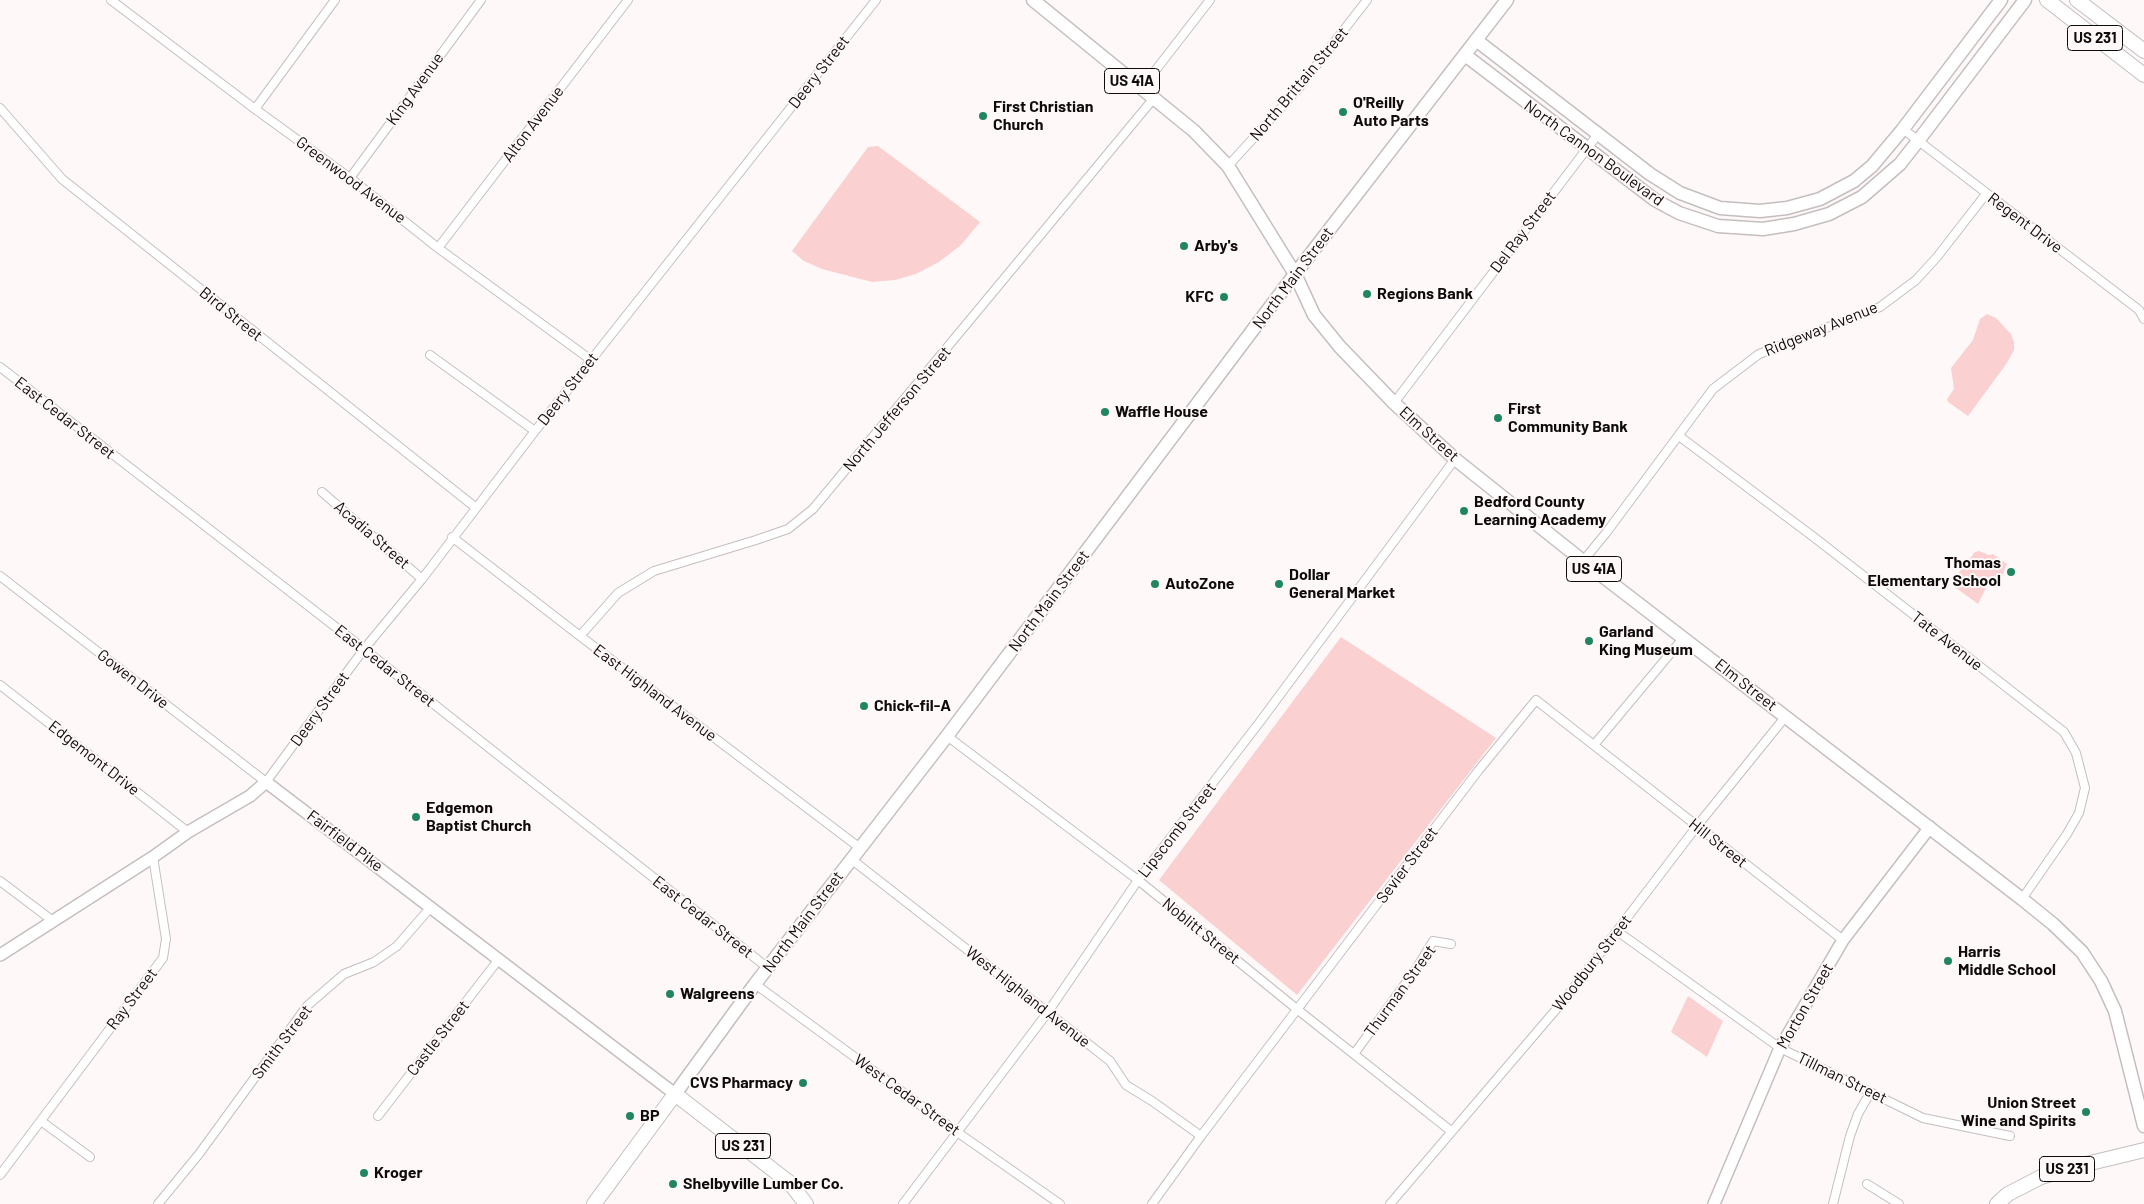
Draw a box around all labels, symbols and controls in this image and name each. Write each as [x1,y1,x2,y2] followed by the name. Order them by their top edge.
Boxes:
[1246,23,1352,145] street label: North Brittain Street
[2068,26,2122,50] road number: US 231
[785,32,853,112] street label: Deery Street
[382,49,448,129] street label: King Avenue
[1104,68,1160,94] road number: US 41A
[498,82,568,166] street label: Alton Avenue
[1353,93,1429,131] place label: O'Reilly Auto Parts
[1520,96,1668,210] street label: North Cannon Boulevard
[993,97,1093,135] place label: First Christian Church
[1337,106,1349,118] marker: O'Reilly Auto Parts
[977,110,989,122] marker: First Christian Church
[292,132,410,228] street label: Greenwood Avenue
[1486,187,1560,277] street label: Del Ray Street
[1984,189,2066,257] street label: Regent Drive
[1248,223,1338,333] street label: North Main Street
[1194,236,1238,256] place label: Arby's
[1178,240,1190,252] marker: Arby's
[196,283,266,345] street label: Bird Street
[1377,284,1473,304] place label: Regions Bank
[1185,287,1214,307] place label: KFC
[1361,288,1373,300] marker: Regions Bank
[1218,291,1230,303] marker: KFC
[1762,298,1880,360] street label: Ridgeway Avenue
[839,342,955,476] street label: North Jefferson Street
[534,349,602,429] street label: Deery Street
[11,373,119,463] street label: East Cedar Street
[1508,399,1628,437] place label: First Community Bank
[1115,402,1208,422] place label: Waffle House
[1395,402,1463,466] street label: Elm Street
[1099,406,1111,418] marker: Waffle House
[1492,412,1504,424] marker: First Community Bank
[1474,492,1606,530] place label: Bedford County Learning Academy
[330,497,414,573] street label: Acadia Street
[1458,505,1470,517] marker: Bedford County Learning Academy
[1004,546,1094,656] street label: North Main Street
[1868,553,2001,591] place label: Thomas Elementary School
[1566,556,1622,582] road number: US 41A
[1289,565,1395,603] place label: Dollar General Market
[2005,566,2017,578] marker: Thomas Elementary School
[1165,574,1235,594] place label: AutoZone
[1149,578,1161,590] marker: AutoZone
[1273,578,1285,590] marker: Dollar General Market
[1908,607,1986,675] street label: Tate Avenue
[331,621,439,711] street label: East Cedar Street
[1599,622,1693,660] place label: Garland King Museum
[1583,635,1595,647] marker: Garland King Museum
[590,640,720,746] street label: East Highland Avenue
[93,645,173,713] street label: Gowen Drive
[1711,655,1781,715] street label: Elm Street
[287,668,353,750] street label: Deery Street
[874,696,951,716] place label: Chick-fil-A
[858,700,870,712] marker: Chick-fil-A
[44,716,144,800] street label: Edgemont Drive
[1134,779,1220,881] street label: Lipscomb Street
[426,798,531,836] place label: Edgemon Baptist Church
[303,806,387,876] street label: Fairfield Pike
[410,811,422,823] marker: Edgemon Baptist Church
[1685,814,1751,872] street label: Hill Street
[1372,823,1442,907] street label: Sevier Street
[758,867,848,977] street label: North Main Street
[649,872,757,962] street label: East Cedar Street
[1158,894,1244,968] street label: Noblitt Street
[1548,911,1636,1015] street label: Woodbury Street
[1360,941,1440,1041] street label: Thurman Street
[962,942,1094,1052] street label: West Highland Avenue
[1958,942,2056,980] place label: Harris Middle School
[1942,955,1954,967] marker: Harris Middle School
[1773,960,1837,1052] street label: Morton Street
[103,964,161,1034] street label: Ray Street
[680,984,754,1004] place label: Walgreens
[664,988,676,1000] marker: Walgreens
[403,996,473,1080] street label: Castle Street
[248,1001,316,1083] street label: Smith Street
[1794,1048,1890,1108] street label: Tillman Street
[850,1050,964,1140] street label: West Cedar Street
[690,1073,793,1093] place label: CVS Pharmacy
[797,1077,809,1089] marker: CVS Pharmacy
[1961,1093,2076,1131] place label: Union Street Wine and Spirits
[640,1106,659,1126] place label: BP
[2080,1106,2092,1118] marker: Union Street Wine and Spirits
[624,1110,636,1122] marker: BP
[716,1134,770,1158] road number: US 231
[2040,1156,2094,1182] road number: US 231
[374,1163,423,1183] place label: Kroger
[358,1167,370,1179] marker: Kroger
[683,1174,844,1194] place label: Shelbyville Lumber Co.
[667,1178,679,1190] marker: Shelbyville Lumber Co.

